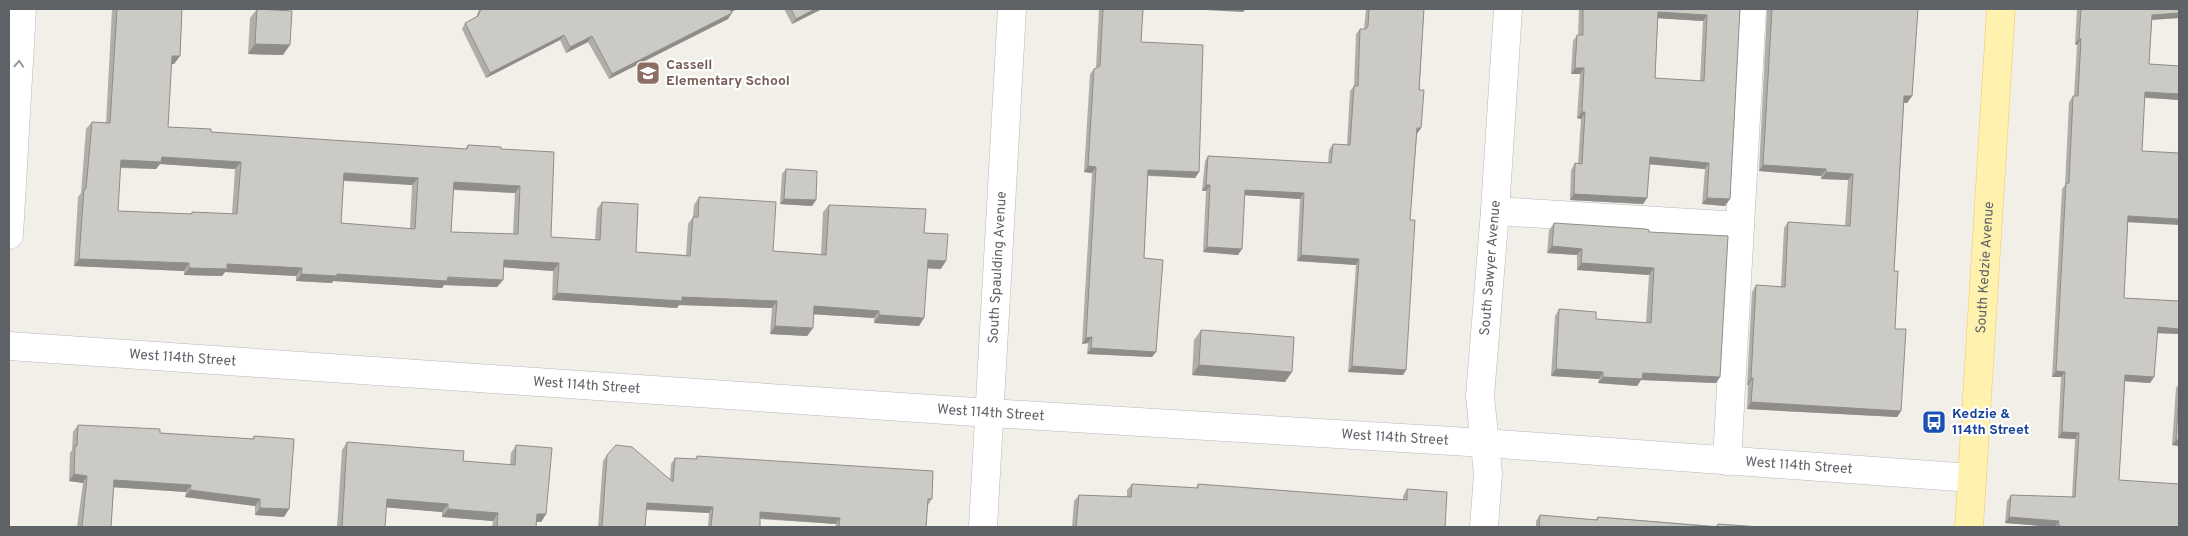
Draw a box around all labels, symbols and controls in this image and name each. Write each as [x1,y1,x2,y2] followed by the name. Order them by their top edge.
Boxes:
[666,57,790,90] place label: Cassell Elementary School
[13,60,24,68] one-way arrow
[635,60,661,86] school or university icon: Cassell Elementary School
[985,191,1010,344] street label: South Spaulding Avenue
[1476,200,1504,336] street label: South Sawyer Avenue
[1972,201,1998,334] street label: South Kedzie Avenue
[128,346,237,370] street label: West 114th Street
[532,373,641,398] street label: West 114th Street
[936,401,1045,425] street label: West 114th Street
[1952,406,2029,439] place label: Kedzie & 114th Street
[1921,409,1947,435] bus stop icon: Kedzie & 114th Street
[1341,426,1449,449] street label: West 114th Street
[1745,453,1853,478] street label: West 114th Street

